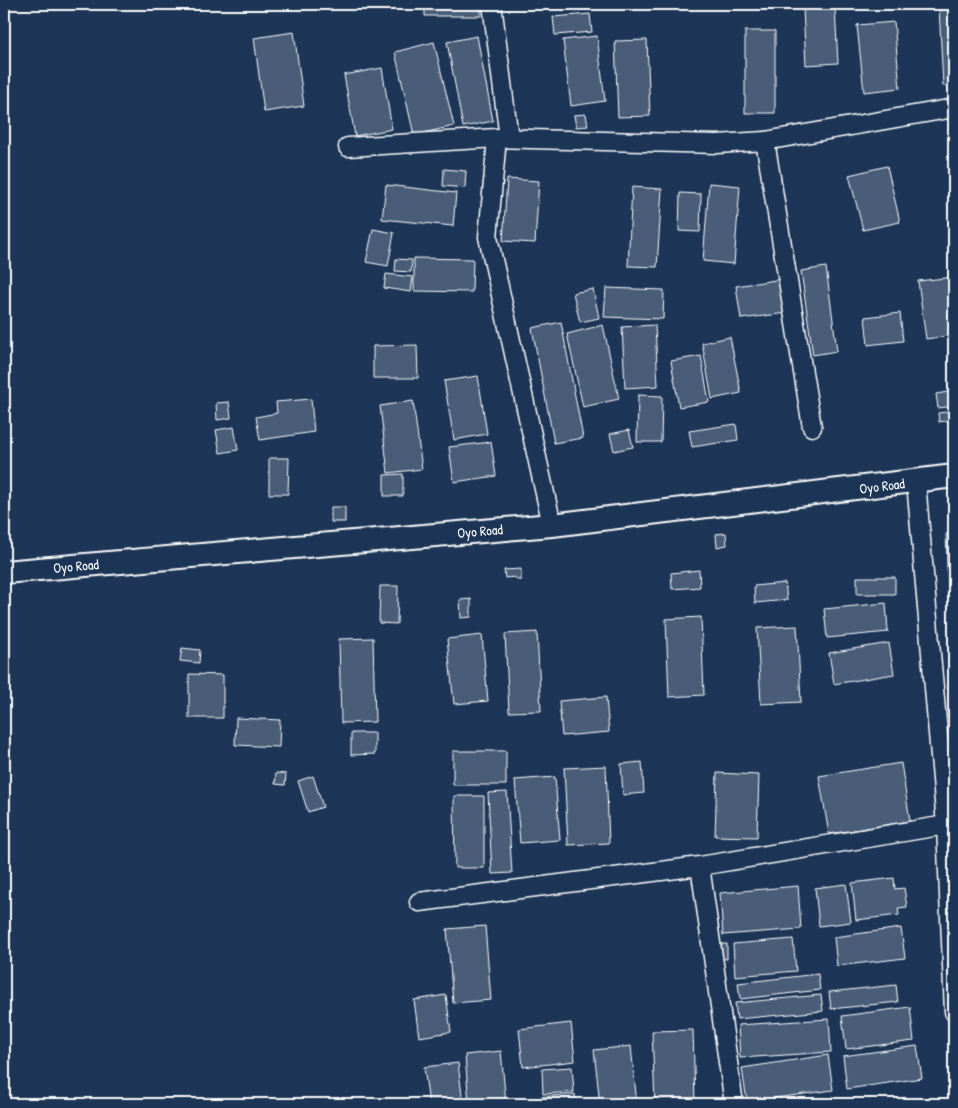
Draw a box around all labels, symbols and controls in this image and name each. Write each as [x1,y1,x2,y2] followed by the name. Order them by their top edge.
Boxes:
[858,473,906,499] street label: Oyo Road
[456,519,504,543] street label: Oyo Road
[52,554,100,578] street label: Oyo Road

